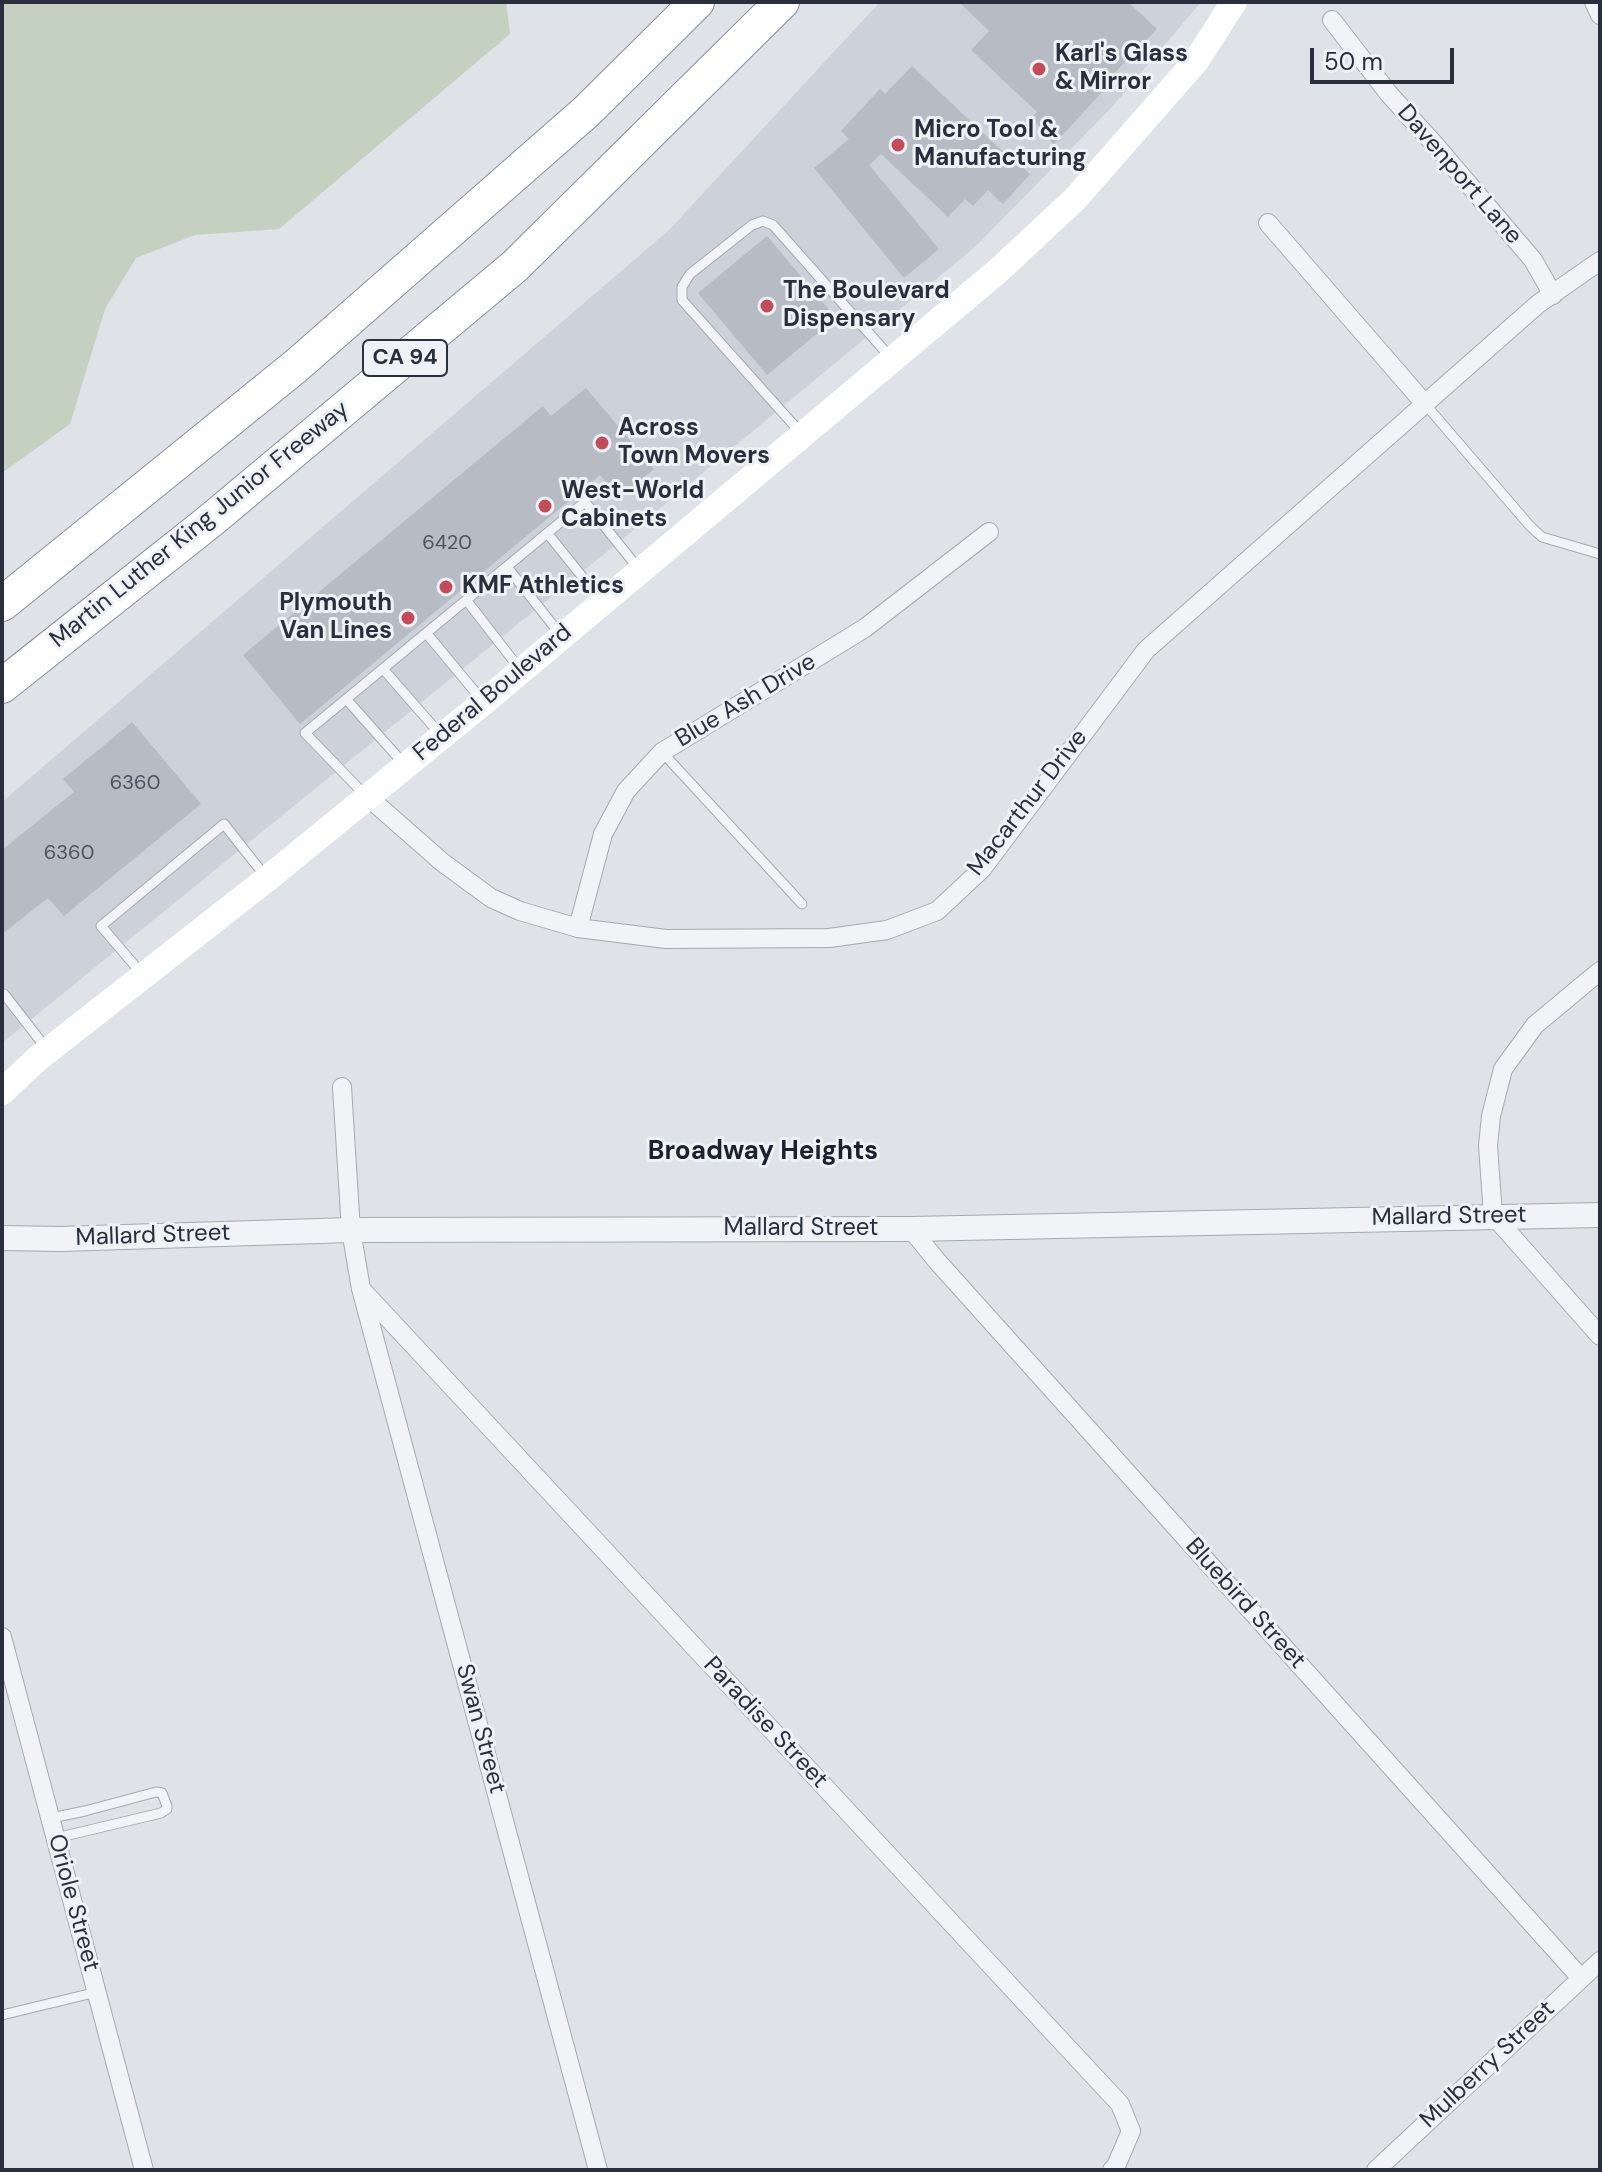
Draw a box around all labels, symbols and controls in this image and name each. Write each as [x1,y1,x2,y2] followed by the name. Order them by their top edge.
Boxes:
[1314,32,1458,82] scale bar
[1055,41,1188,97] place label: Karl's Glass & Mirror
[1324,46,1383,77] text: 50 m
[1030,60,1048,78] marker: Karl's Glass & Mirror
[1391,99,1527,251] street label: Davenport Lane
[914,117,1087,173] place label: Micro Tool & Manufacturing
[889,136,907,154] marker: Micro Tool & Manufacturing
[783,278,950,334] place label: The Boulevard Dispensary
[758,297,776,315] marker: The Boulevard Dispensary
[363,340,447,376] road number: CA 94
[45,395,355,655] street label: Martin Luther King Junior Freeway
[618,415,770,471] place label: Across Town Movers
[593,434,611,452] marker: Across Town Movers
[561,478,704,534] place label: West-World Cabinets
[536,497,554,515] marker: West-World Cabinets
[422,532,472,556] house number: 6420
[462,573,624,601] place label: KMF Athletics
[437,578,455,596] marker: KMF Athletics
[279,590,392,646] place label: Plymouth Van Lines
[399,609,417,627] marker: Plymouth Van Lines
[408,618,578,768] street label: Federal Boulevard
[671,648,821,754] street label: Blue Ash Drive
[962,724,1094,882] street label: Macarthur Drive
[110,772,160,796] house number: 6360
[44,842,94,866] house number: 6360
[648,1136,878,1168] district label: Broadway Heights
[1371,1201,1527,1233] street label: Mallard Street
[724,1215,878,1243] street label: Mallard Street
[75,1219,231,1253] street label: Mallard Street
[1179,1533,1311,1675] street label: Bluebird Street
[697,1651,833,1795] street label: Paradise Street
[449,1661,511,1797] street label: Swan Street
[41,1831,105,1975] street label: Oriole Street
[1415,1995,1561,2135] street label: Mulberry Street

